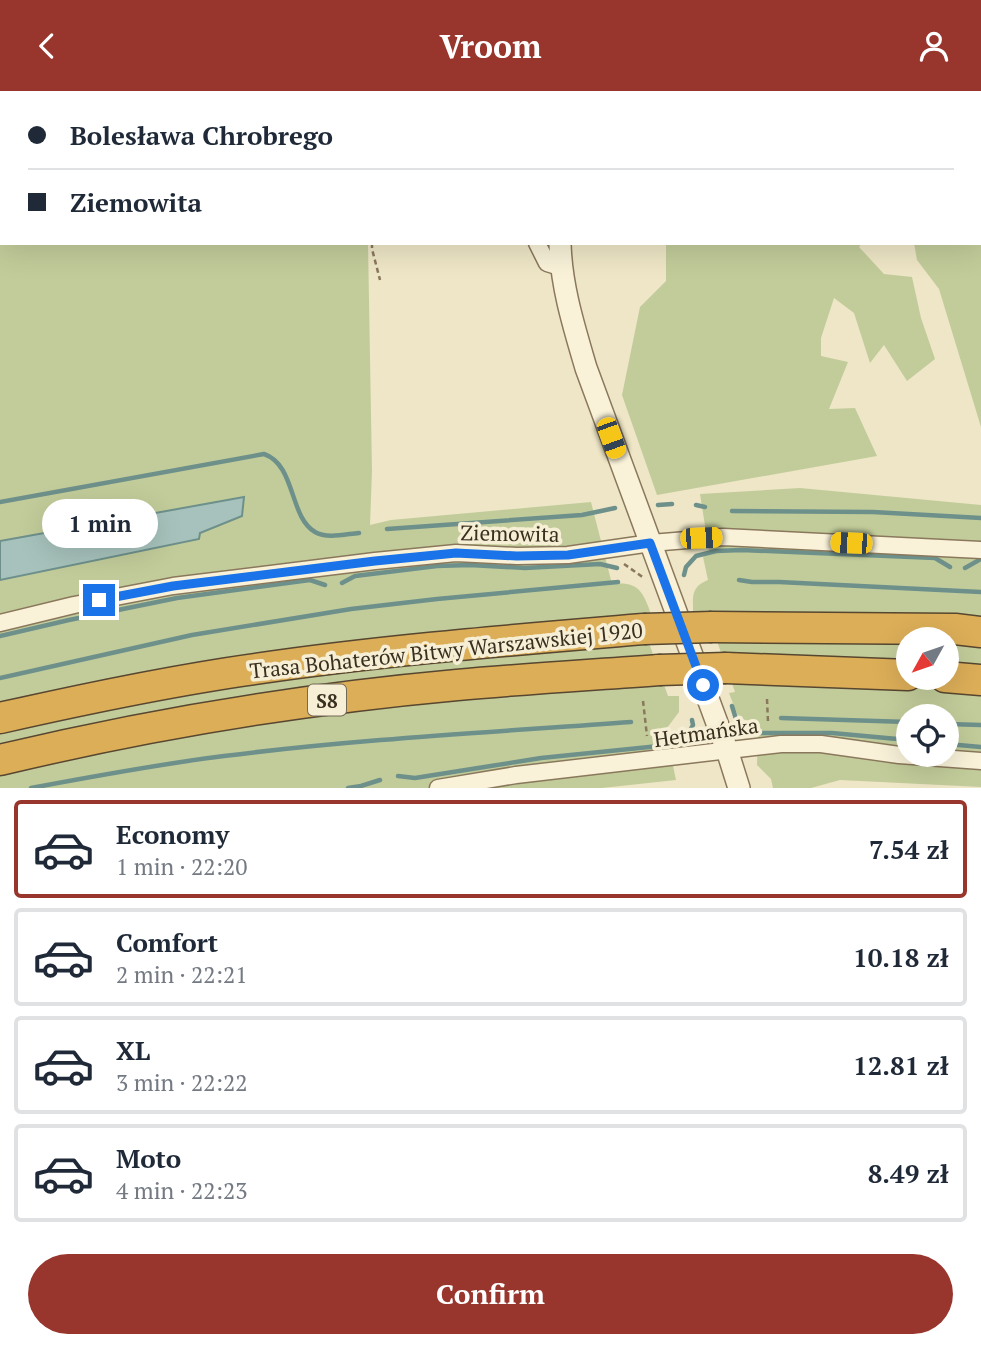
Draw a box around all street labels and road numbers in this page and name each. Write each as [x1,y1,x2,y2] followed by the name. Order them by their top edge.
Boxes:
[460,518,560,548] street label: Ziemowita
[248,615,644,685] street label: Trasa Bohaterów Bitwy Warszawskiej 1920
[308,685,346,715] road number: S8
[652,711,761,753] street label: Hetmańska

